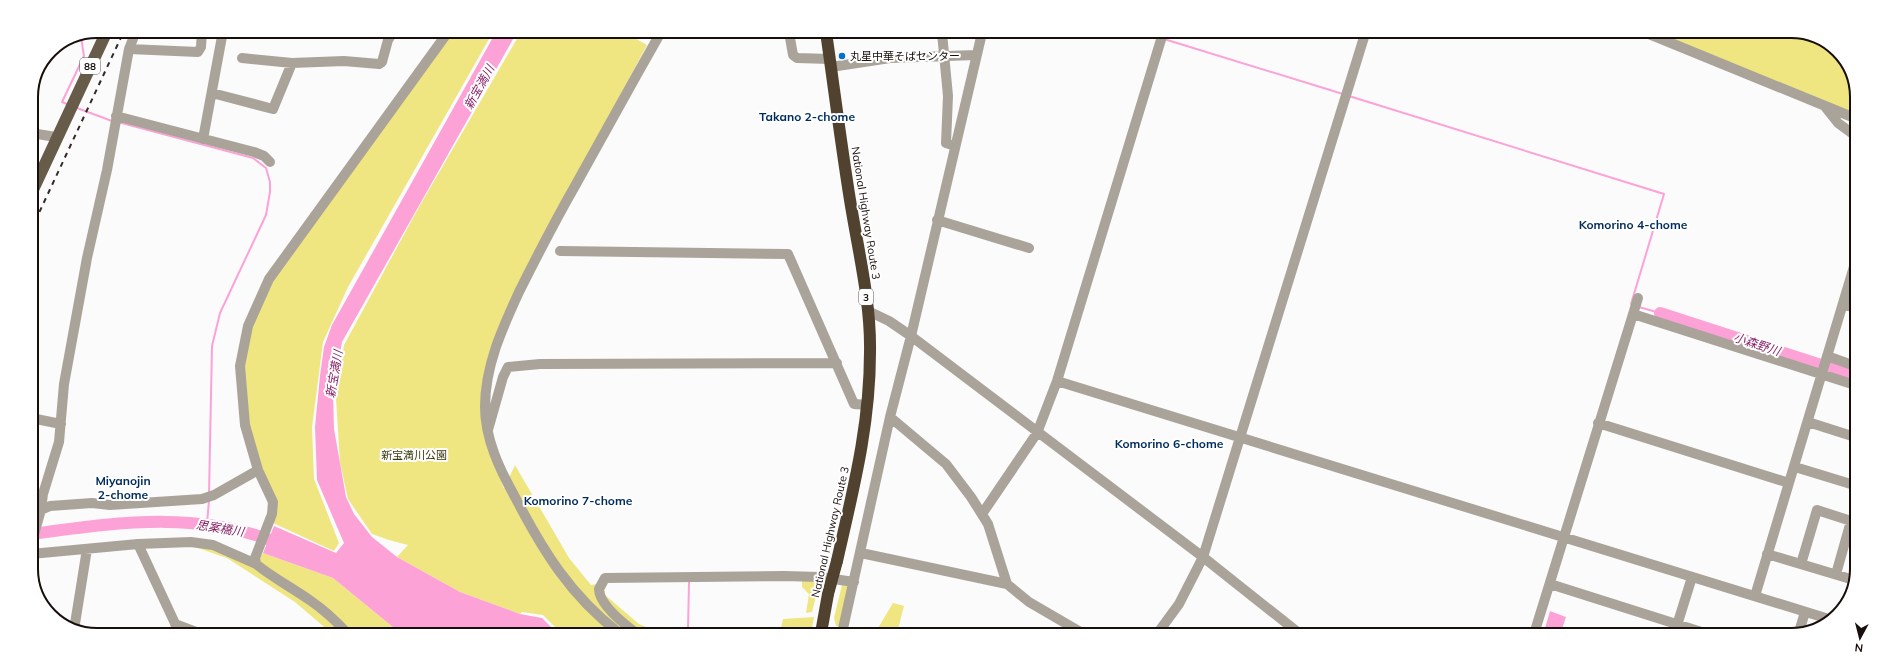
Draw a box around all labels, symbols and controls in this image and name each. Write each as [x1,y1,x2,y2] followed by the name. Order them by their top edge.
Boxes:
[850,49,960,63] place label: 丸星中華そばセンター
[837,51,847,61] marker: 丸星中華そばセンター
[80,58,100,74] road number: 88
[461,61,498,112] water label: 新宝満川
[759,109,855,124] district label: Takano 2-chome
[849,146,883,280] street label: National Highway Route 3
[1579,217,1688,232] district label: Komorino 4-chome
[859,289,873,305] road number: 3
[1732,329,1784,359] water label: 小森野川
[322,347,346,399] water label: 新宝満川
[1115,436,1224,451] district label: Komorino 6-chome
[381,448,447,462] park label: 新宝満川公園
[808,465,852,599] street label: National Highway Route 3
[95,473,151,502] district label: Miyanojin 2-chome
[524,493,633,508] district label: Komorino 7-chome
[195,517,247,539] water label: 思案橋川
[1840,618,1880,658] north arrow
[1854,640,1864,655] text: N

